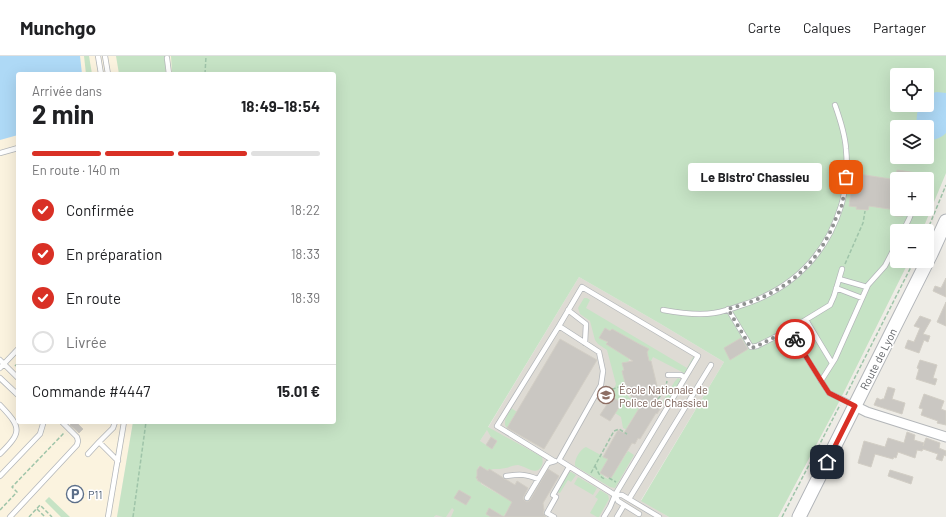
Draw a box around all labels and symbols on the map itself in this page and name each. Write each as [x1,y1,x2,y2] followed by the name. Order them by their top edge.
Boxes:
[829,160,863,194] pin
[688,163,822,191] callout: Le Bistro' Chassieu
[775,319,815,359] courier
[857,326,899,392] street label: Route de Lyon
[619,383,708,409] place label: École Nationale de Police de Chassieu
[596,385,616,405] school or university icon: École Nationale de Police de Chassieu
[810,445,844,479] pin
[65,484,85,504] parking icon: P11
[88,488,102,501] place label: P11

